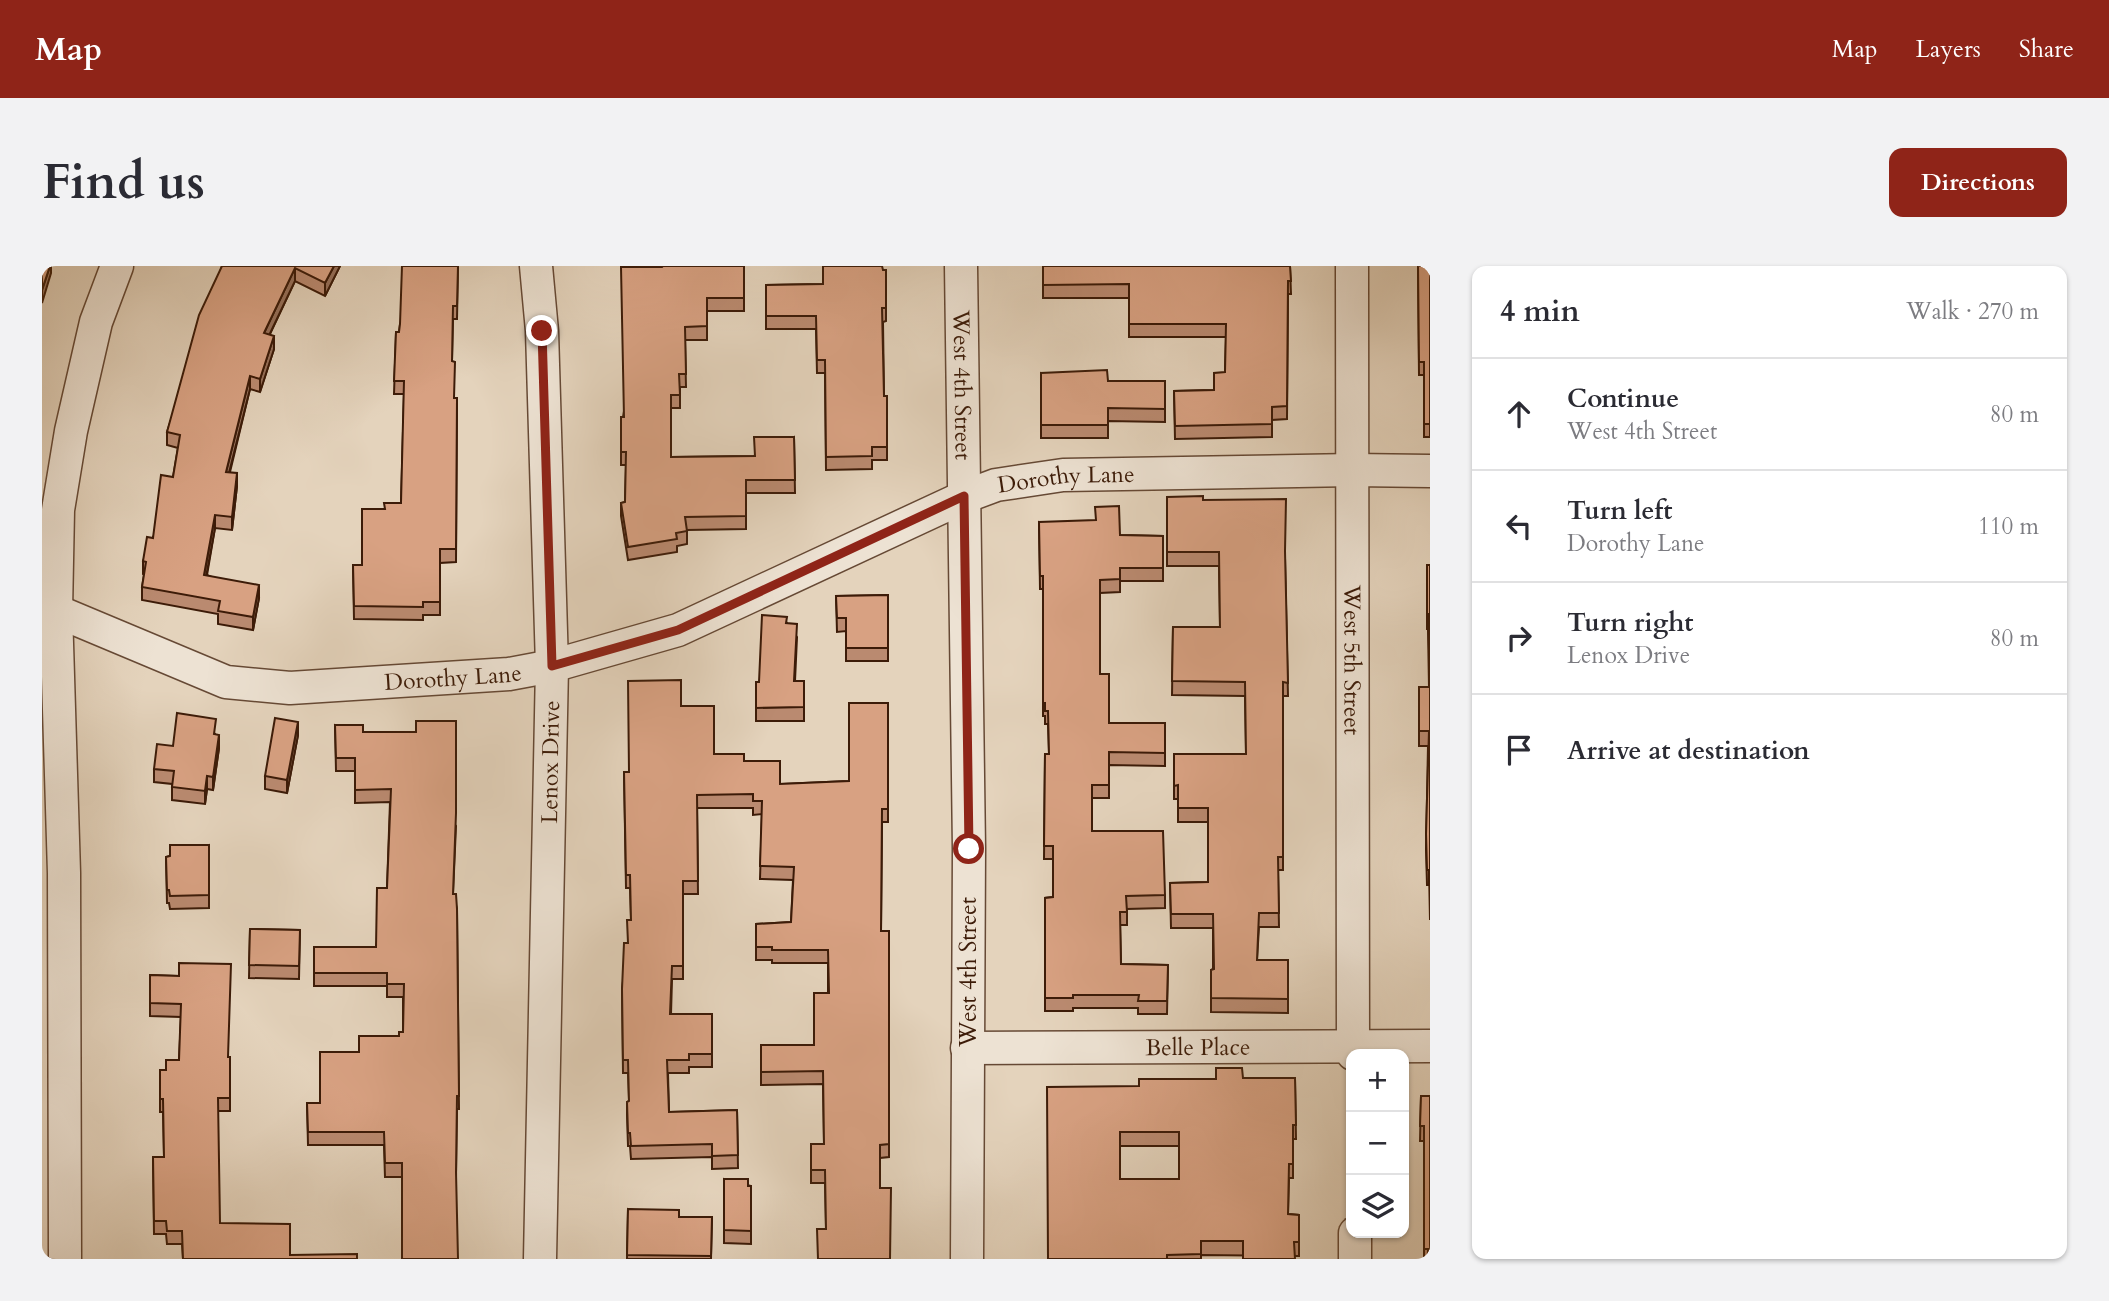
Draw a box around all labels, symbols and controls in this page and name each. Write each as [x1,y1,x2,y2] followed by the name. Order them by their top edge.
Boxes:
[35,27,102,72] text: Map
[1832,33,1878,66] text: Map
[1916,33,1981,66] text: Layers
[2019,33,2074,66] text: Share
[1889,148,2067,217] button: Directions
[42,149,205,216] text: Find us
[1500,291,1580,332] text: 4 min
[1906,296,2039,327] text: Walk · 270 m
[946,309,979,460] street label: West 4th Street
[526,315,557,346] route end
[1567,381,1679,416] text: Continue
[1500,395,1538,433] icon: ahead
[1990,399,2039,430] text: 80 m
[1567,416,1717,447] text: West 4th Street
[995,459,1135,501] street label: Dorothy Lane
[1567,493,1672,528] text: Turn left
[1500,507,1538,545] icon: left
[1978,511,2039,542] text: 110 m
[1567,528,1705,559] text: Dorothy Lane
[1336,584,1368,735] street label: West 5th Street
[1567,605,1694,640] text: Turn right
[1500,619,1538,657] icon: right
[1990,623,2039,654] text: 80 m
[1567,640,1690,671] text: Lenox Drive
[383,657,524,698] street label: Dorothy Lane
[534,700,567,824] street label: Lenox Drive
[1500,731,1538,769] icon: arrive
[1567,733,1810,768] text: Arrive at destination
[953,833,984,864] route start
[953,897,984,1048] street label: West 4th Street
[1146,1032,1250,1063] street label: Belle Place
[1346,1049,1409,1238] map controls
[1346,1049,1409,1112] button: +
[1346,1112,1409,1175] button: −
[1346,1175,1409,1238] button: layers

